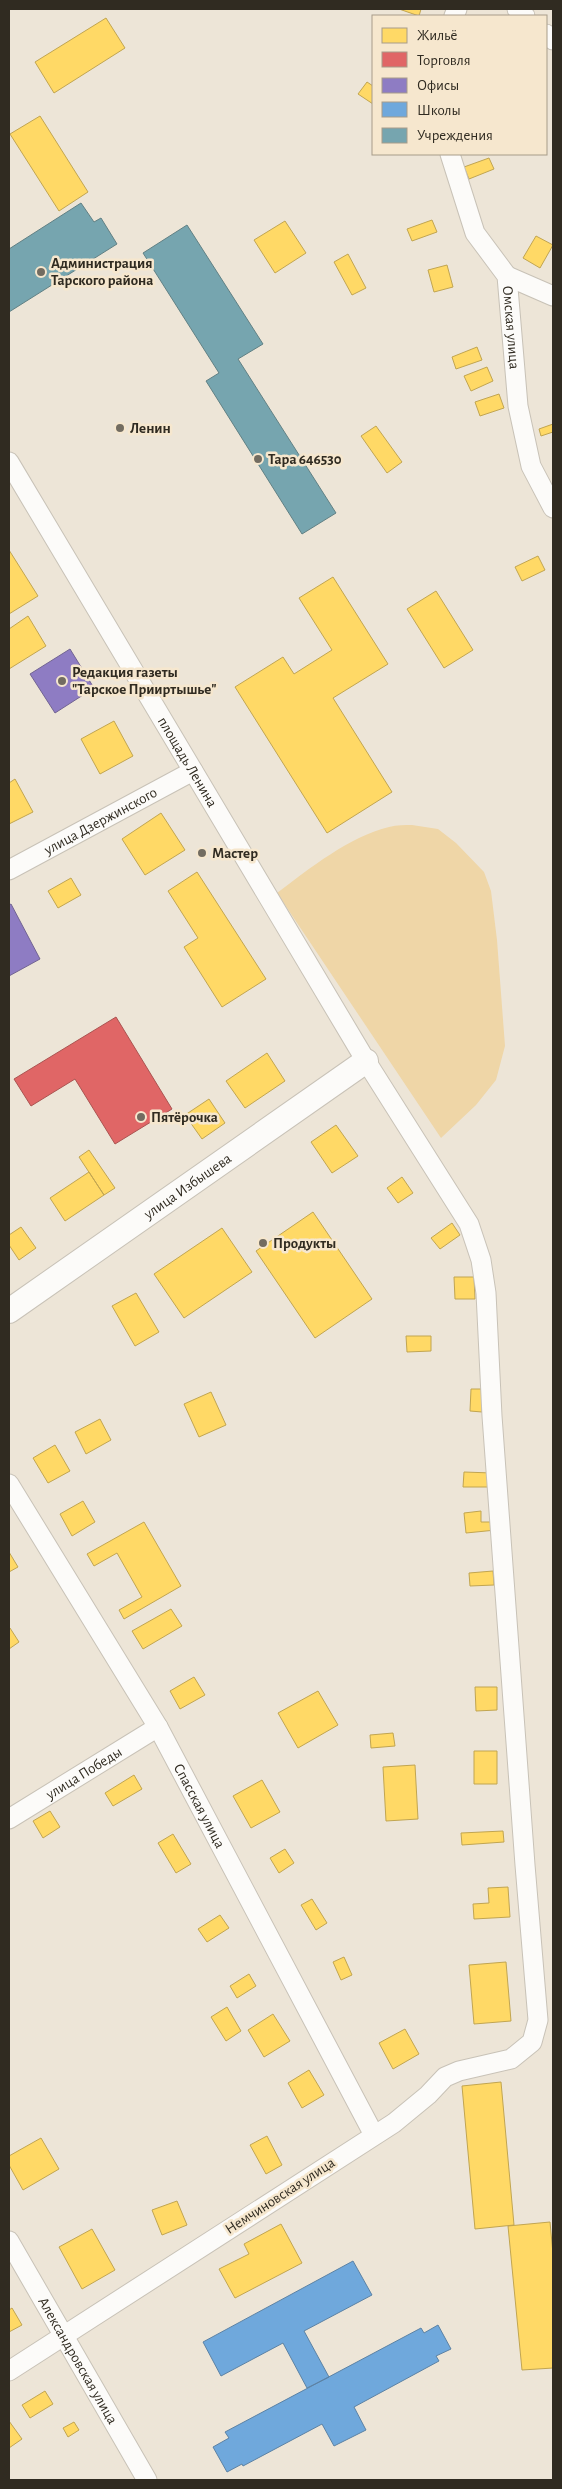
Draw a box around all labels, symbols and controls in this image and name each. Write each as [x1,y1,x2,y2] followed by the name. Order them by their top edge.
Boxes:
[372,15,547,155] legend
[417,28,457,43] text: Жильё
[417,53,471,68] text: Торговля
[417,78,459,93] text: Офисы
[417,103,461,118] text: Школы
[417,128,493,143] text: Учреждения
[51,256,153,288] place label: Администрация Тарского района
[35,266,47,278] marker: Администрация Тарского района
[500,285,522,370] street label: Омская улица
[130,421,171,436] place label: Ленин
[114,422,126,434] marker: Ленин
[268,452,342,467] place label: Тара 646530
[252,453,264,465] marker: Тара 646530
[72,665,216,697] place label: Редакция газеты "Тарское Прииртышье"
[56,675,68,687] marker: Редакция газеты "Тарское Прииртышье"
[155,714,220,810] street label: площадь Ленина
[41,784,159,858] street label: улица Дзержинского
[212,846,258,861] place label: Мастер
[196,847,208,859] marker: Мастер
[151,1110,218,1125] place label: Пятёрочка
[135,1111,147,1123] marker: Пятёрочка
[140,1150,234,1222] street label: улица Избышева
[273,1236,336,1251] place label: Продукты
[257,1237,269,1249] marker: Продукты
[42,1744,125,1802] street label: улица Победы
[171,1761,228,1851] street label: Спасская улица
[222,2155,338,2237] street label: Немчиновская улица
[36,2294,121,2427] street label: Александровская улица

